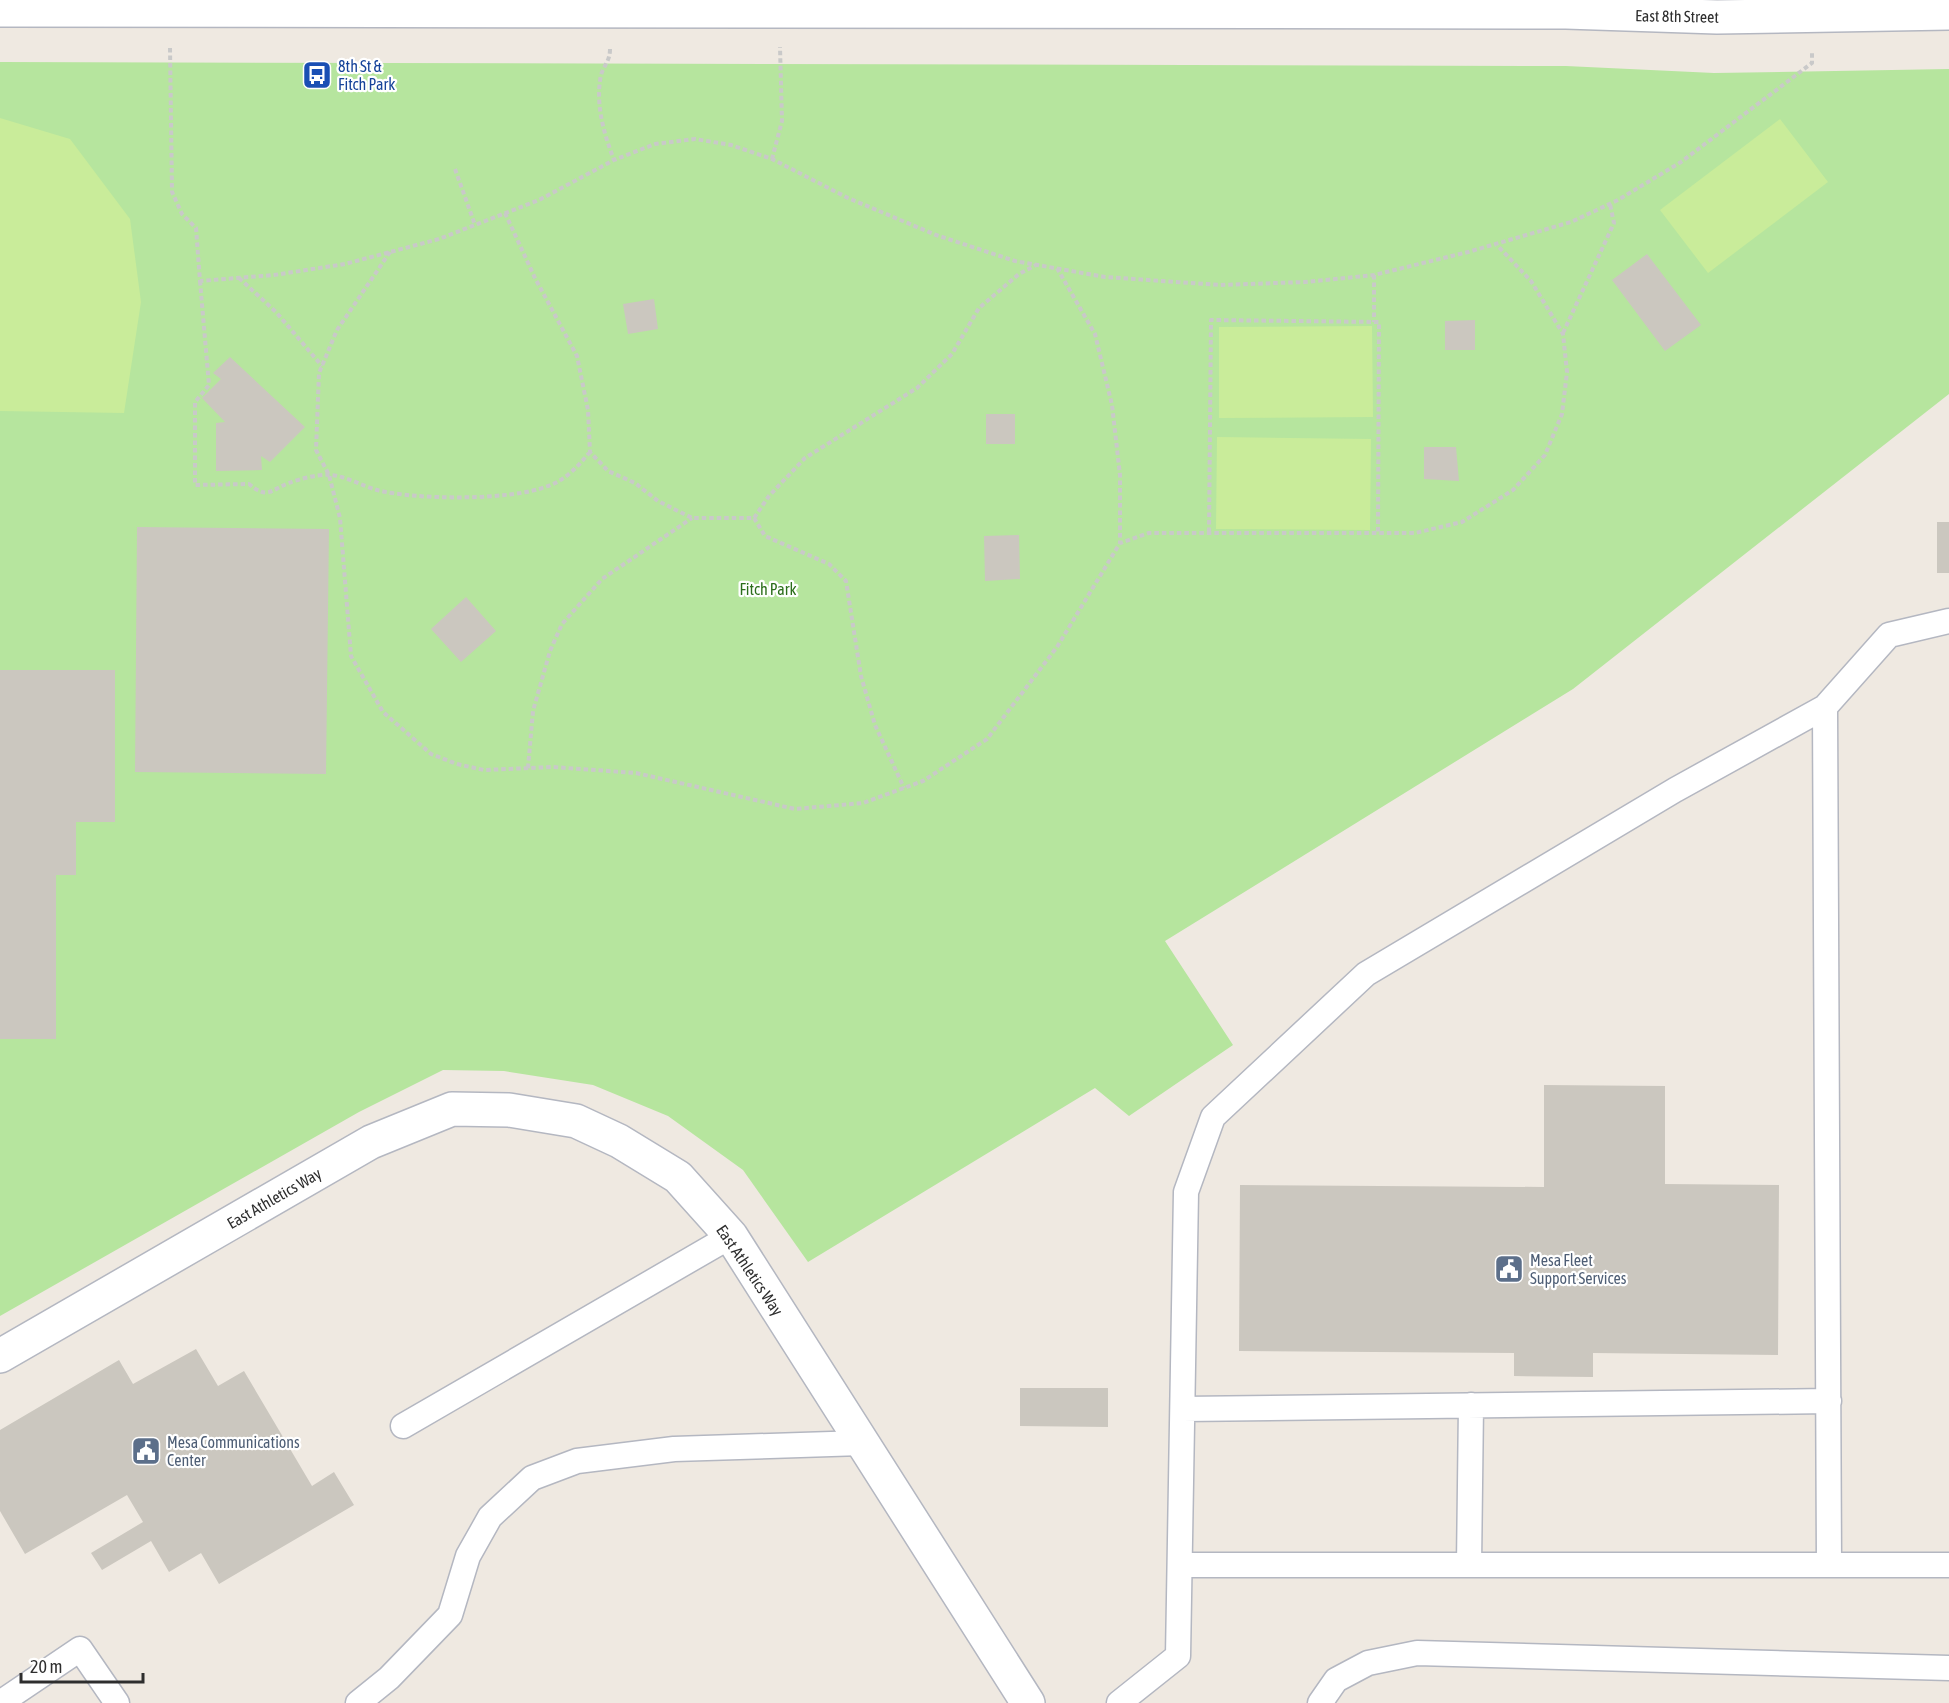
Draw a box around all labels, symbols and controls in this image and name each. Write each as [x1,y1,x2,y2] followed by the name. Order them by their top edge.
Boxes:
[1635,6,1719,26] street label: East 8th Street
[338,57,395,93] place label: 8th St & Fitch Park
[301,59,333,91] bus stop icon: 8th St & Fitch Park
[739,580,797,598] park label: Fitch Park
[224,1164,325,1233] street label: East Athletics Way
[712,1221,787,1320] street label: East Athletics Way
[1530,1251,1627,1288] place label: Mesa Fleet Support Services
[1493,1253,1525,1285] public building icon: Mesa Fleet Support Services
[167,1433,300,1469] place label: Mesa Communications Center
[130,1435,162,1467] public building icon: Mesa Communications Center
[21,1646,142,1684] scale bar
[30,1656,62,1677] text: 20 m

